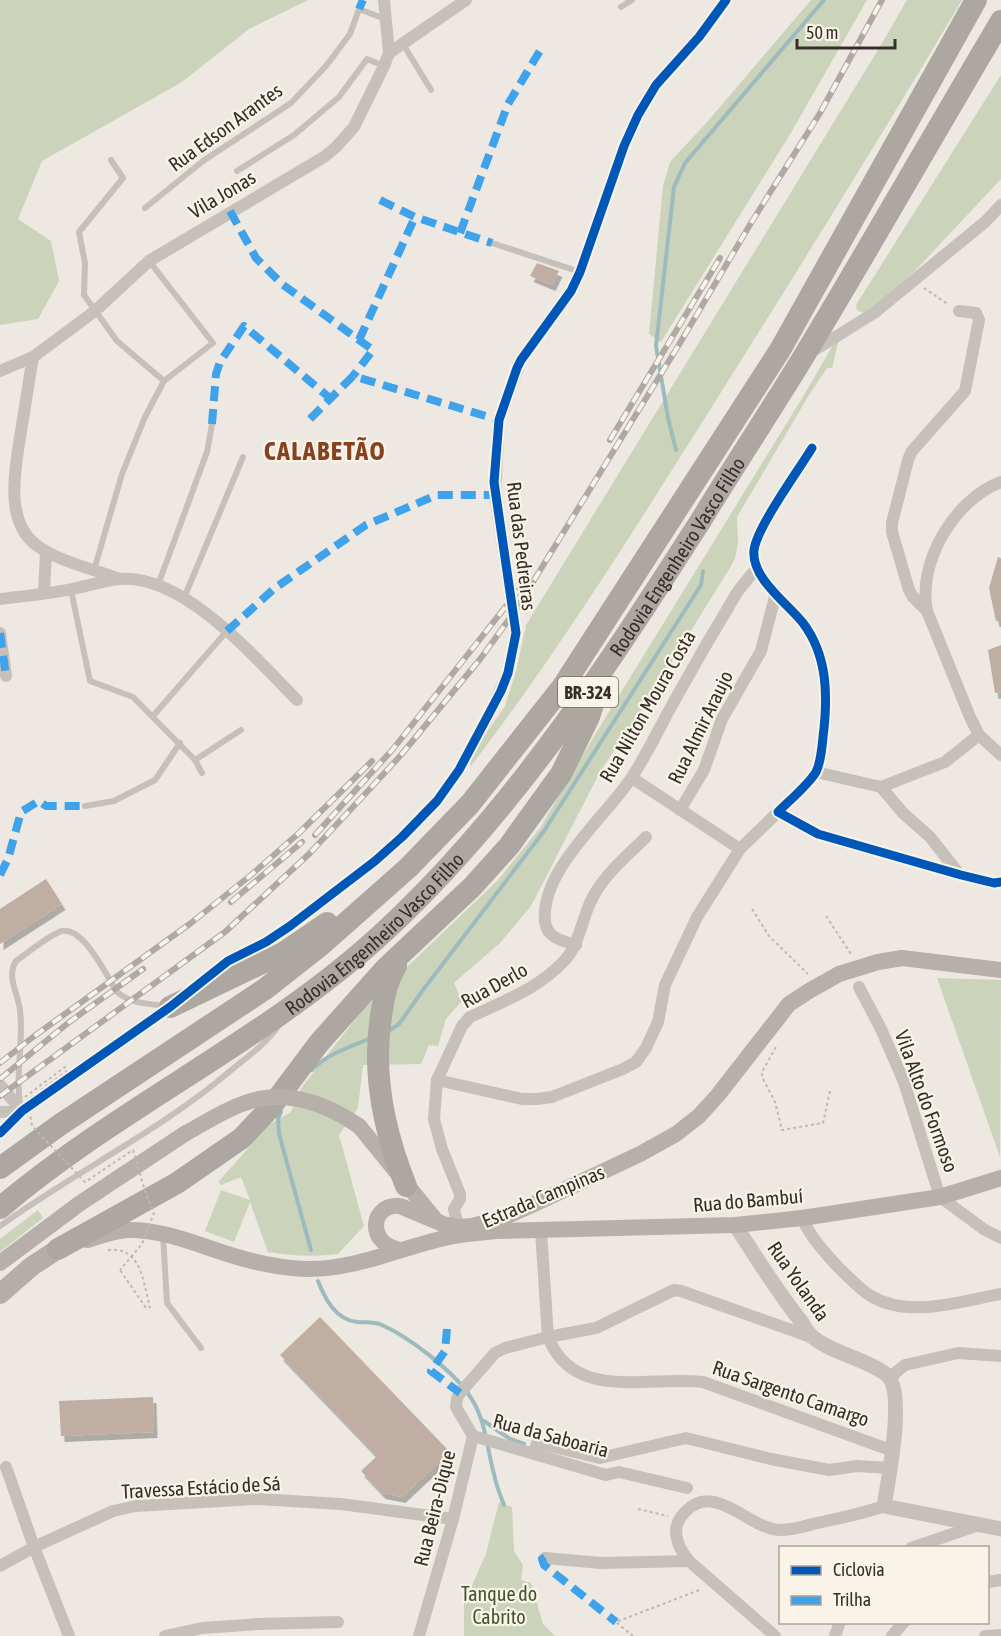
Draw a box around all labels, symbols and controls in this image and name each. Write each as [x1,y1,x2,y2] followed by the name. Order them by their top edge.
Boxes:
[797,12,894,50] scale bar
[806,22,838,43] text: 50 m
[164,78,286,176] street label: Rua Edson Arantes
[185,165,259,223] street label: Vila Jonas
[264,436,386,466] district label: CALABETÃO
[604,453,749,660] street label: Rodovia Engenheiro Vasco Filho
[503,480,541,612] street label: Rua das Pedreiras
[594,626,700,786] street label: Rua Nilton Moura Costa
[663,667,737,787] street label: Rua Almir Araujo
[558,677,618,707] road number: BR-324
[280,847,468,1019] street label: Rodovia Engenheiro Vasco Filho
[457,957,531,1013] street label: Rua Derlo
[891,1027,963,1175] street label: Vila Alto do Formoso
[478,1160,608,1232] street label: Estrada Campinas
[692,1184,804,1216] street label: Rua do Bambuí
[763,1237,835,1325] street label: Rua Yolanda
[710,1355,872,1431] street label: Rua Sargento Camargo
[491,1409,611,1461] street label: Rua da Saboaria
[408,1448,460,1568] street label: Rua Beira-Dique
[121,1471,281,1503] street label: Travessa Estácio de Sá
[779,1546,989,1624] legend
[833,1559,885,1580] text: Ciclovia
[461,1582,537,1628] park label: Tanque do Cabrito
[833,1589,871,1610] text: Trilha

